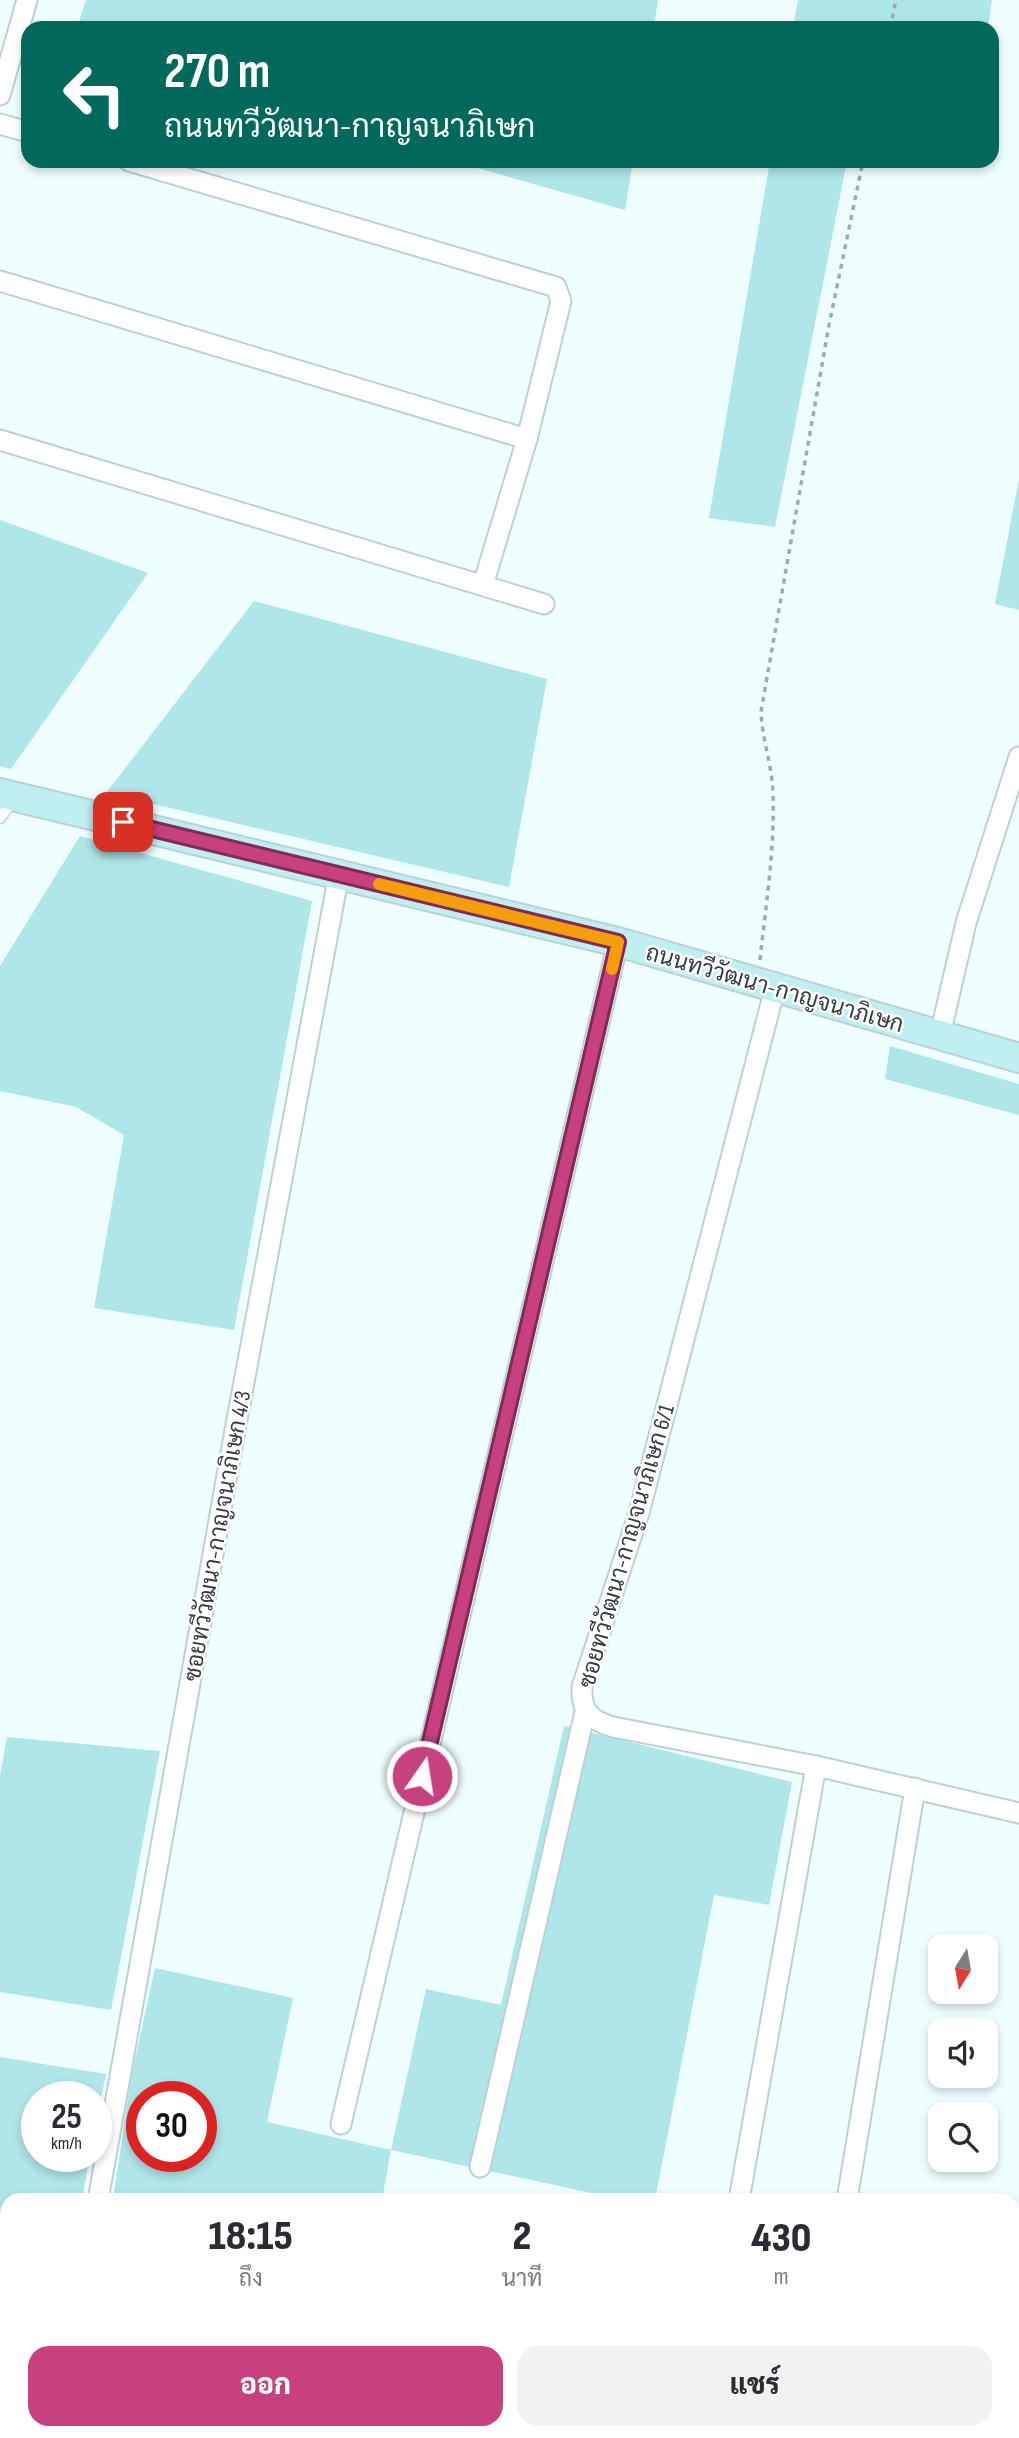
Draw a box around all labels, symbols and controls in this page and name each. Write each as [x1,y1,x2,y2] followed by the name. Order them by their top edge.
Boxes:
[164,43,270,102] text: 270 m
[49,49,140,140] icon: left
[164,108,535,147] text: ถนนทวีวัฒนา-กาญจนาภิเษก
[93,792,153,852] pin
[104,803,142,841] icon: arrive
[643,937,907,1039] street label: ถนนทวีวัฒนา-กาญจนาภิเษก
[177,1388,257,1684] street label: ซอยทวีวัฒนา-กาญจนาภิเษก 4/3
[571,1401,681,1691] street label: ซอยทวีวัฒนา-กาญจนาภิเษก 6/1
[385,1739,459,1813] position arrow
[928,1934,998,2004] north arrow
[928,1934,998,2172] map controls
[928,2018,998,2088] button: sound
[126,2081,217,2172] speed limit sign: 30
[51,2096,82,2139] text: 25
[928,2102,998,2172] button: search
[51,2133,82,2154] text: km/h
[209,2211,293,2262] text: 18:15
[512,2211,531,2262] text: 2
[751,2213,811,2264] text: 430
[774,2263,789,2291] text: m
[239,2265,263,2293] text: ถึง
[501,2265,542,2293] text: นาที
[28,2346,503,2426] button: ออก
[517,2346,992,2426] button: แชร์

